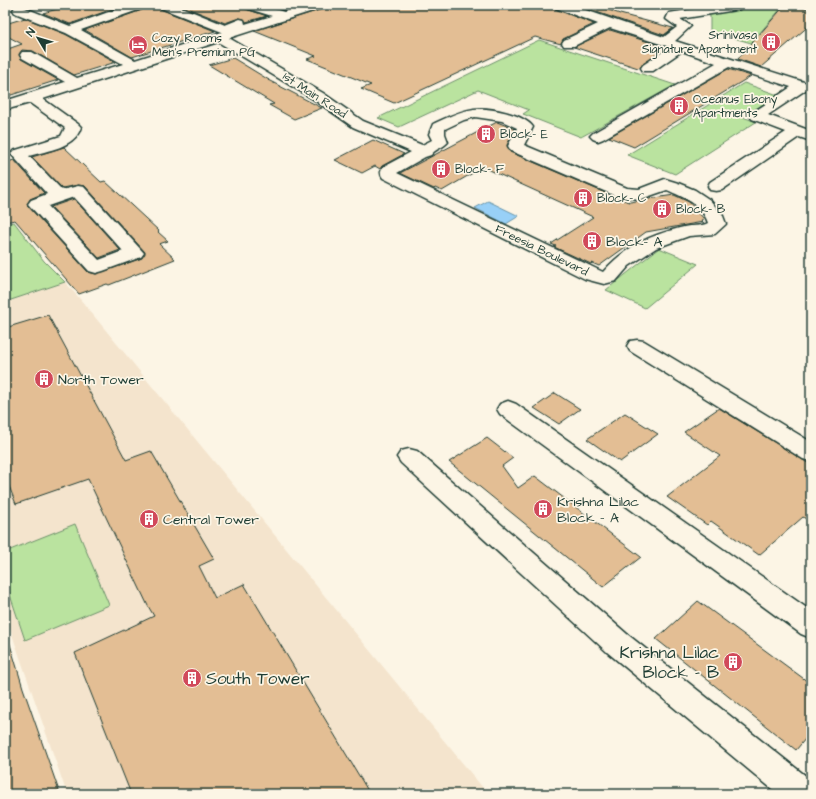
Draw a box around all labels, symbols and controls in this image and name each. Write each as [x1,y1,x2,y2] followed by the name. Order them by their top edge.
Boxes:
[18,18,58,58] north arrow
[22,25,39,39] text: N
[642,27,757,59] place label: Srinivasa Signature Apartment
[152,30,256,61] place label: Cozy Rooms Men's Premium PG
[760,31,782,53] building icon: Srinivasa Signature Apartment
[127,34,149,56] hotel icon: Cozy Rooms Men's Premium PG
[279,68,350,123] street label: 1st Main Road
[693,91,778,122] place label: Oceanus Ebony Apartments
[668,95,690,117] building icon: Oceanus Ebony Apartments
[475,123,497,145] building icon: Block- E
[500,126,548,143] place label: Block- E
[430,158,452,180] building icon: Block- F
[455,161,505,178] place label: Block- F
[572,187,594,209] building icon: Block- C
[597,190,647,207] place label: Block- C
[651,198,673,220] building icon: Block- B
[676,201,726,218] place label: Block- B
[492,221,591,280] street label: Freesia Boulevard
[581,230,603,252] building icon: Block- A
[606,232,662,252] place label: Block- A
[33,368,55,390] building icon: North Tower
[58,370,144,390] place label: North Tower
[557,492,639,528] place label: Krishna Lilac Block - A
[532,498,554,520] building icon: Krishna Lilac Block - A
[138,508,160,530] building icon: Central Tower
[163,510,259,530] place label: Central Tower
[619,641,719,685] place label: Krishna Lilac Block - B
[722,651,744,673] building icon: Krishna Lilac Block - B
[181,667,203,689] building icon: South Tower
[206,667,310,691] place label: South Tower

